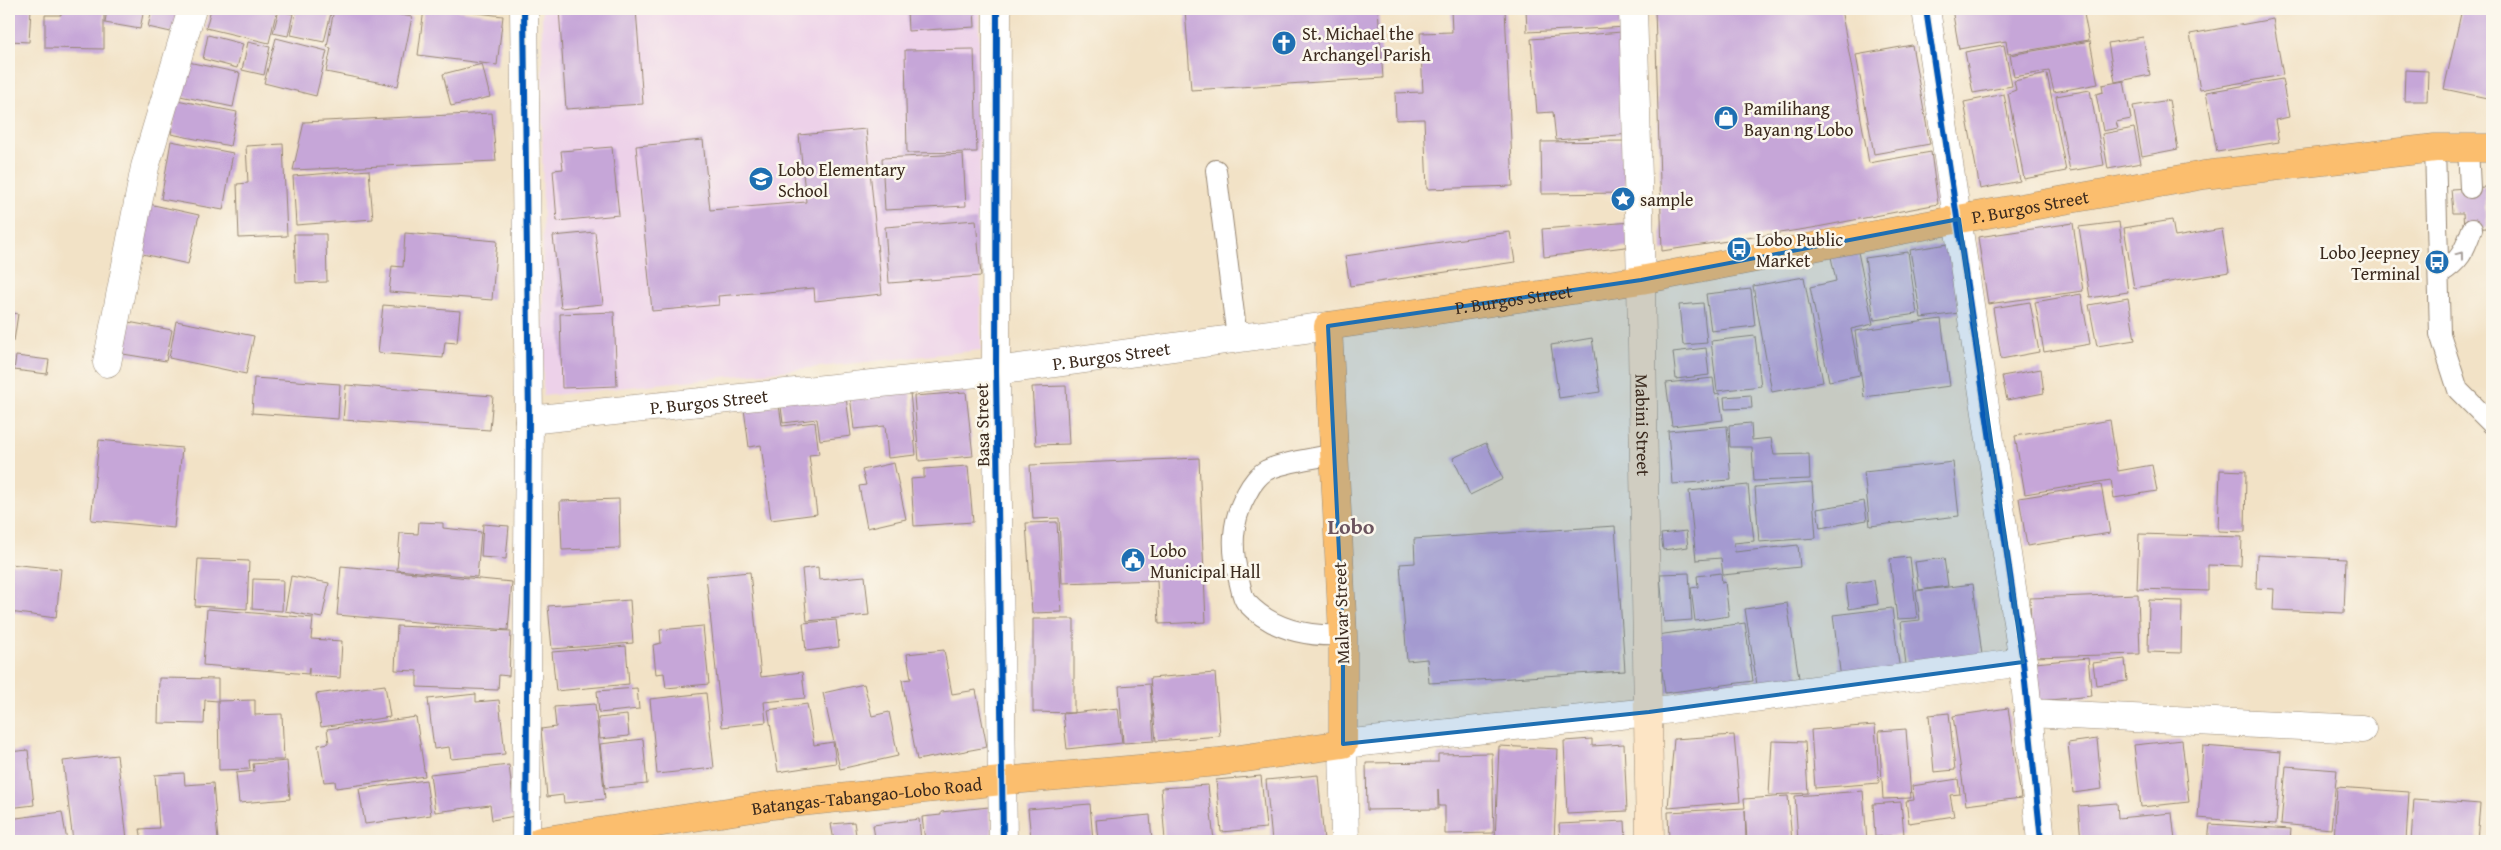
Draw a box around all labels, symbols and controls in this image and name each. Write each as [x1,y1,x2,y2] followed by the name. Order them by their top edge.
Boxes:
[1302,20,1431,68] place label: St. Michael the Archangel Parish
[1271,30,1297,56] church icon: St. Michael the Archangel Parish
[1744,95,1853,143] place label: Pamilihang Bayan ng Lobo
[1713,105,1739,131] shop icon: Pamilihang Bayan ng Lobo
[778,156,906,204] place label: Lobo Elementary School
[748,166,774,192] school or university icon: Lobo Elementary School
[1969,182,2092,230] street label: P. Burgos Street
[1610,186,1636,212] place icon: sample
[1640,186,1694,213] place label: sample
[1756,226,1843,274] place label: Lobo Public Market
[1726,236,1752,262] bus stop icon: Lobo Public Market
[2320,239,2420,287] place label: Lobo Jeepney Terminal
[2424,249,2450,275] bus stop icon: Lobo Jeepney Terminal
[2454,251,2463,261] one-way arrow
[1453,277,1575,321] street label: P. Burgos Street
[1051,334,1173,377] street label: P. Burgos Street
[1629,374,1658,477] street label: Mabini Street
[649,381,770,421] street label: P. Burgos Street
[968,382,996,467] street label: Basa Street
[1328,510,1375,542] district label: Lobo
[1150,537,1261,585] place label: Lobo Municipal Hall
[1120,547,1146,573] public building icon: Lobo Municipal Hall
[1326,561,1356,665] street label: Malvar Street
[750,770,984,821] street label: Batangas-Tabangao-Lobo Road

